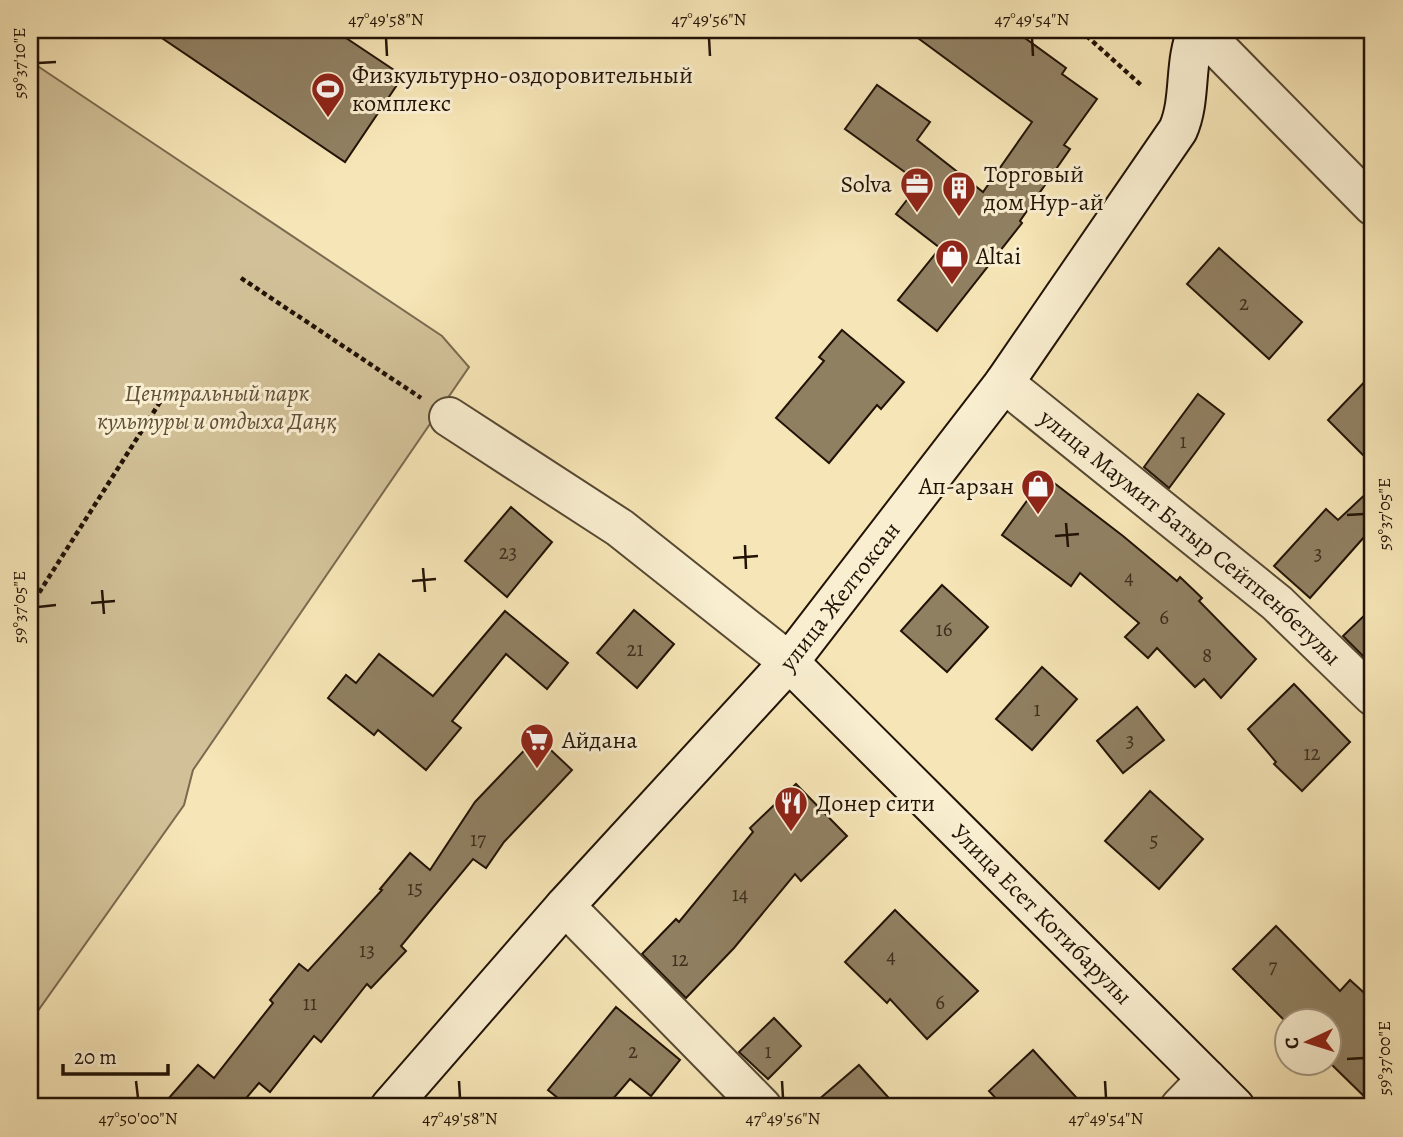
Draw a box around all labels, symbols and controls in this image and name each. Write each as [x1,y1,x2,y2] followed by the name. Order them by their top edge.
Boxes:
[348,7,424,31] text: 47°49'58"N
[671,7,747,31] text: 47°49'56"N
[995,7,1069,31] text: 47°49'54"N
[7,27,31,99] text: 59°37'10"E
[352,59,693,119] place label: Физкультурно-оздоровительный комплекс
[309,70,347,119] sports icon: Физкультурно-оздоровительный комплекс
[983,158,1104,218] place label: Торговый дом Нур-ай
[898,165,936,214] office icon: Solva
[840,168,893,200] place label: Solva
[940,169,978,218] building icon: Торговый дом Нур-ай
[933,237,971,286] shop icon: Altai
[975,240,1021,272] place label: Altai
[1239,289,1249,317] house number: 2
[97,377,337,437] park label: Центральный парк культуры и отдыха Даңқ
[1032,401,1348,673] street label: улица Маумит Батыр Сейтпенбетулы
[1179,427,1187,455] house number: 1
[1019,467,1057,516] shop icon: Ап-арзан
[918,470,1014,502] place label: Ап-арзан
[1372,478,1396,550] text: 59°37'05"E
[772,515,907,679] street label: улица Желтоксан
[499,538,517,566] house number: 23
[1314,539,1322,567] house number: 3
[1124,563,1134,591] house number: 4
[7,571,31,643] text: 59°37'05"E
[1159,603,1169,631] house number: 6
[936,615,953,643] house number: 16
[626,635,644,663] house number: 21
[1202,641,1212,669] house number: 8
[1033,695,1041,723] house number: 1
[518,721,556,770] supermarket icon: Айдана
[561,724,637,756] place label: Айдана
[1126,726,1134,754] house number: 3
[1303,739,1321,767] house number: 12
[772,784,810,833] restaurant icon: Донер сити
[816,787,935,819] place label: Донер сити
[944,817,1139,1012] street label: Улица Есет Котибарулы
[470,825,486,853] house number: 17
[1149,826,1159,854] house number: 5
[407,874,423,902] house number: 15
[732,880,748,908] house number: 14
[359,936,375,964] house number: 13
[886,942,896,970] house number: 4
[671,945,689,973] house number: 12
[1269,952,1278,980] house number: 7
[935,988,945,1016] house number: 6
[303,989,317,1017] house number: 11
[1274,1007,1344,1078] north arrow
[1372,1021,1396,1095] text: 59°37'00"E
[63,1032,168,1076] scale bar
[1279,1036,1305,1050] text: С
[628,1037,638,1065] house number: 2
[764,1037,772,1065] house number: 1
[74,1043,117,1071] text: 20 m
[98,1106,178,1130] text: 47°50'00"N
[422,1106,498,1130] text: 47°49'58"N
[745,1106,821,1130] text: 47°49'56"N
[1069,1106,1143,1130] text: 47°49'54"N

